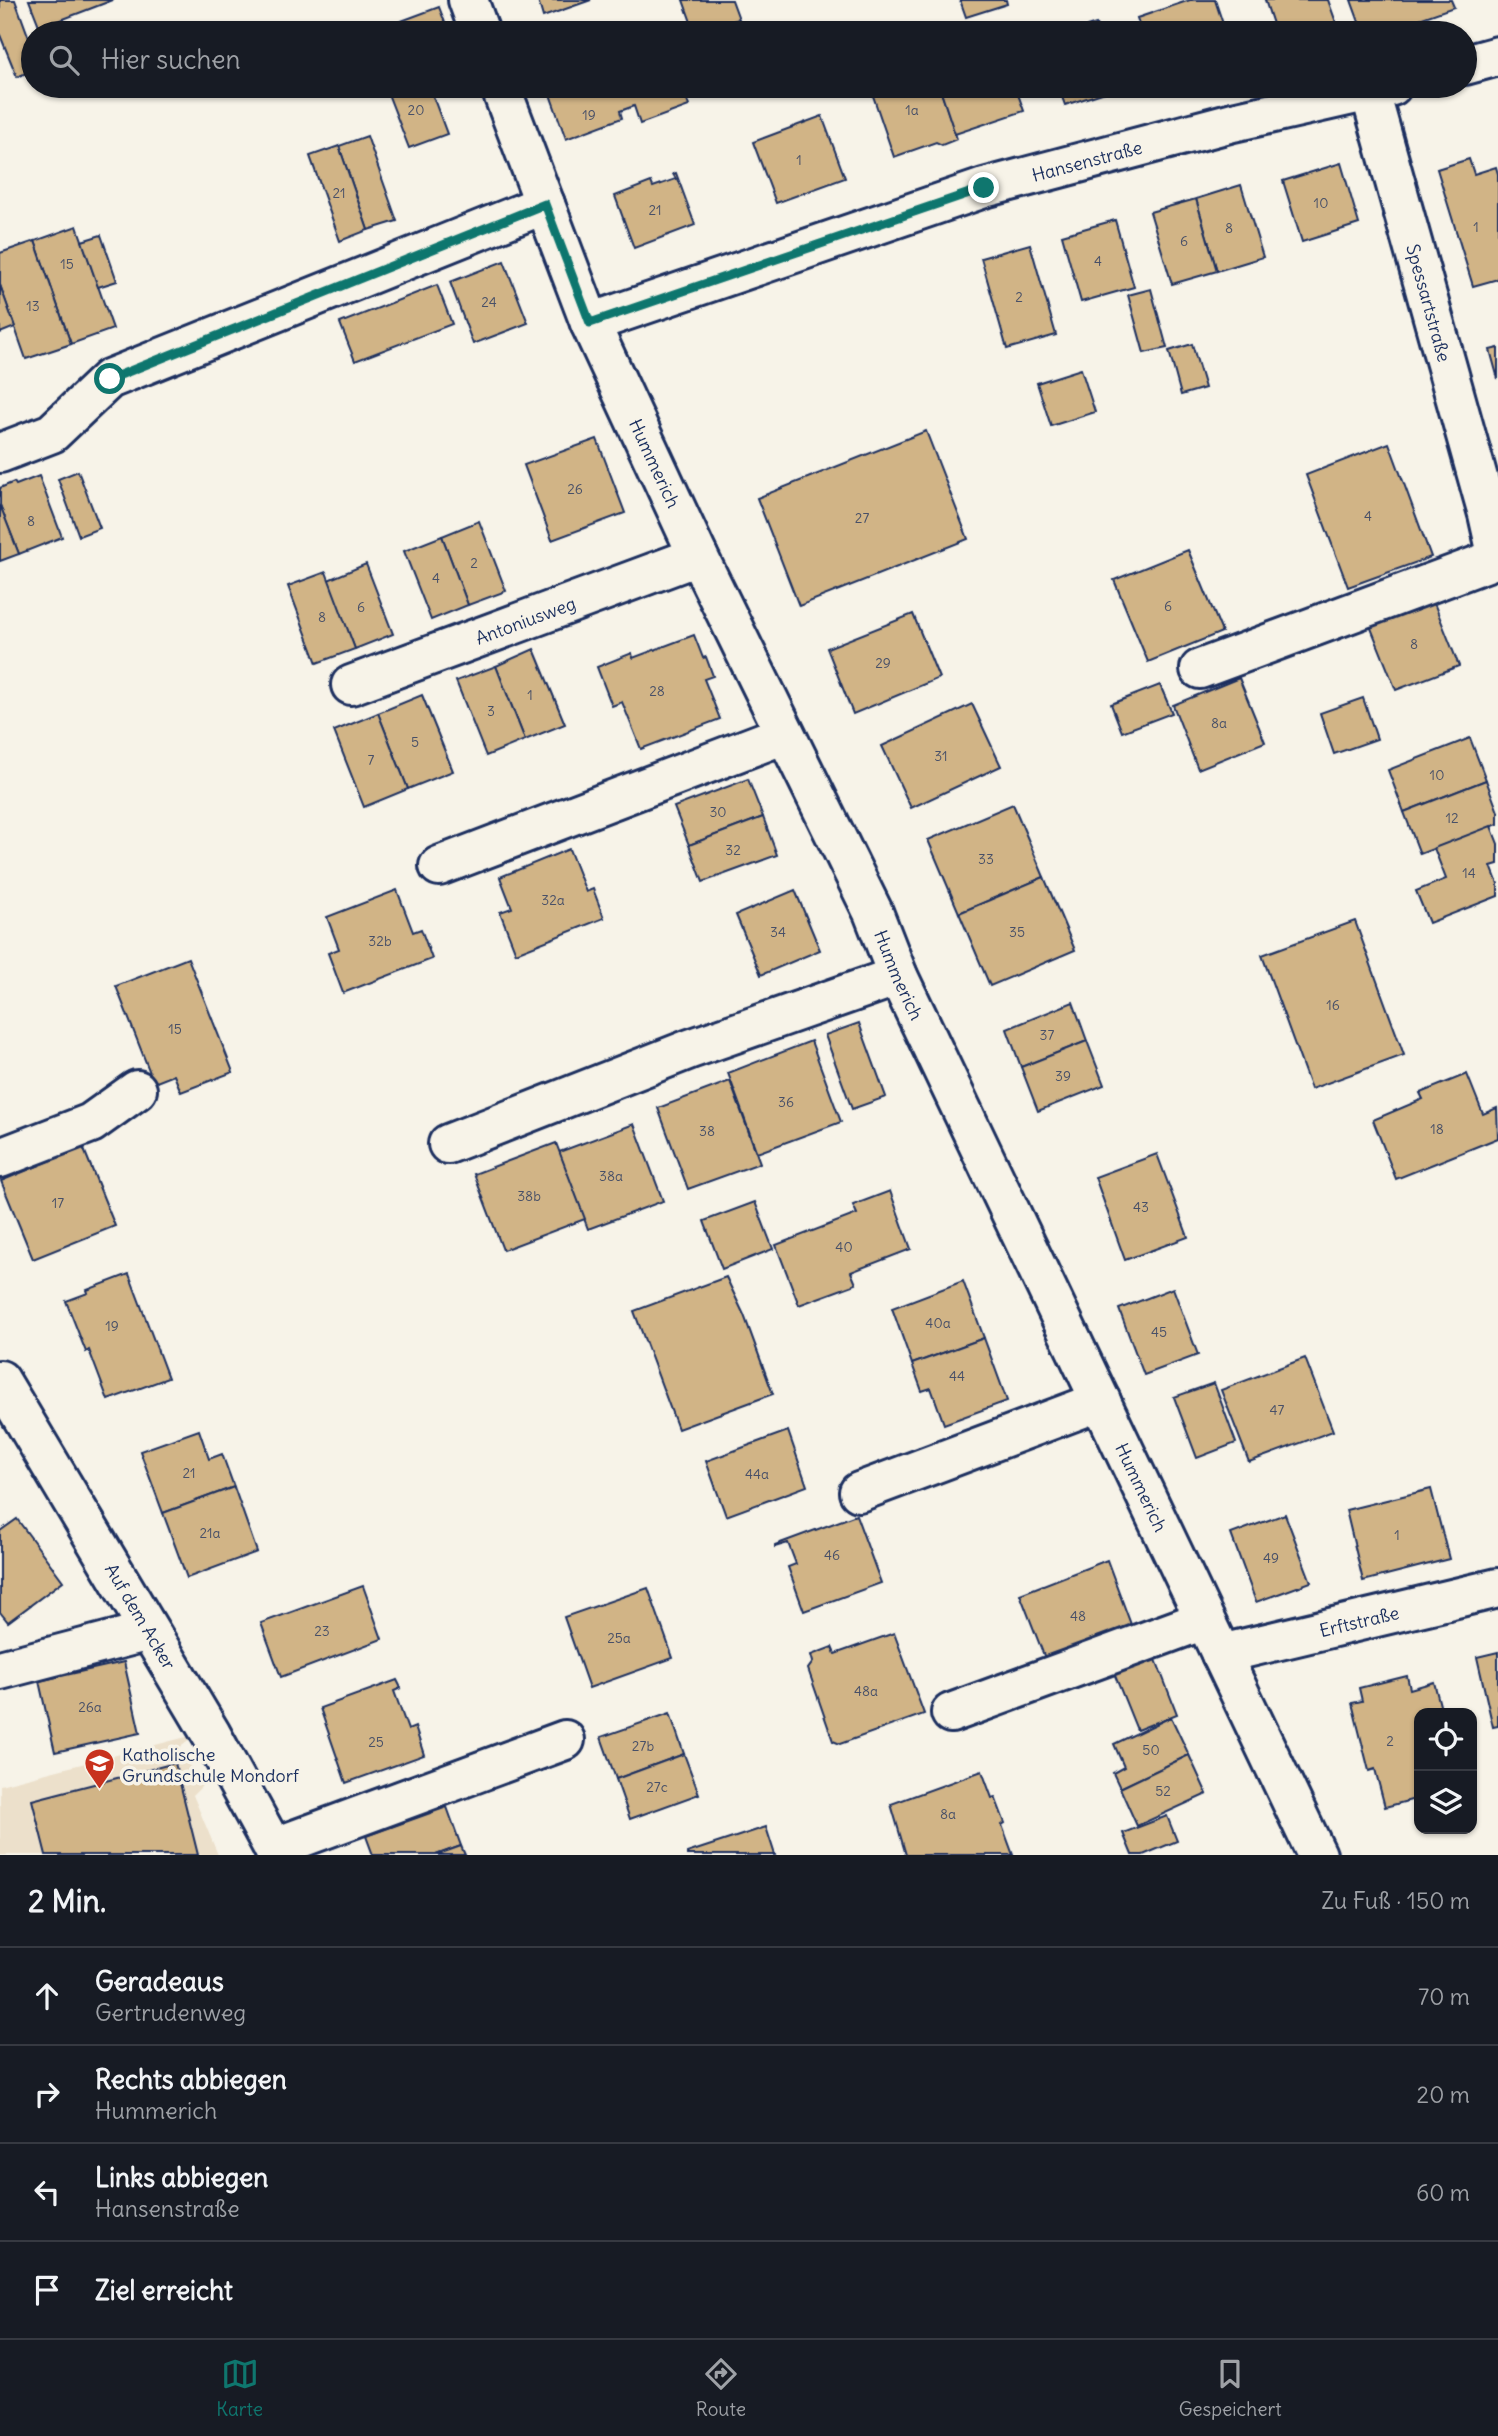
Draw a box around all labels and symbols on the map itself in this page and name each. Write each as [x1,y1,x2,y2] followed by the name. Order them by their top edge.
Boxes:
[408,101,424,119] house number: 20
[905,101,919,119] house number: 1a
[582,106,596,124] house number: 19
[1029,135,1145,186] street label: Hansenstraße
[796,151,802,169] house number: 1
[968,172,999,203] route end
[332,184,346,202] house number: 21
[1314,194,1328,212] house number: 10
[648,201,662,219] house number: 21
[1473,218,1479,236] house number: 1
[1225,219,1233,237] house number: 8
[1180,232,1188,250] house number: 6
[1402,241,1456,364] street label: Spessartstraße
[1094,252,1102,270] house number: 4
[60,255,74,273] house number: 15
[1015,288,1023,306] house number: 2
[481,293,497,311] house number: 24
[26,297,40,315] house number: 13
[94,363,125,394] route start
[624,415,686,511] street label: Hummerich
[567,480,583,498] house number: 26
[1364,507,1372,525] house number: 4
[855,509,869,527] house number: 27
[27,512,35,530] house number: 8
[470,554,478,572] house number: 2
[432,569,440,587] house number: 4
[472,591,579,649] street label: Antoniusweg
[1164,597,1172,615] house number: 6
[357,598,365,616] house number: 6
[318,608,326,626] house number: 8
[1410,635,1418,653] house number: 8
[875,654,891,672] house number: 29
[649,682,665,700] house number: 28
[527,686,533,704] house number: 1
[487,702,495,720] house number: 3
[1211,714,1227,732] house number: 8a
[411,733,419,751] house number: 5
[934,747,948,765] house number: 31
[368,751,375,769] house number: 7
[1430,766,1444,784] house number: 10
[709,803,727,821] house number: 30
[1445,809,1459,827] house number: 12
[725,841,741,859] house number: 32
[978,850,994,868] house number: 33
[1462,864,1476,882] house number: 14
[541,891,565,909] house number: 32a
[770,923,786,941] house number: 34
[1009,923,1025,941] house number: 35
[870,927,929,1023] street label: Hummerich
[368,932,392,950] house number: 32b
[1326,996,1340,1014] house number: 16
[168,1020,182,1038] house number: 15
[1040,1026,1055,1044] house number: 37
[1055,1067,1071,1085] house number: 39
[778,1093,794,1111] house number: 36
[1430,1120,1444,1138] house number: 18
[699,1122,715,1140] house number: 38
[599,1167,623,1185] house number: 38a
[517,1187,541,1205] house number: 38b
[52,1194,64,1212] house number: 17
[1133,1198,1149,1216] house number: 43
[835,1238,853,1256] house number: 40
[925,1314,951,1332] house number: 40a
[105,1317,119,1335] house number: 19
[1151,1323,1167,1341] house number: 45
[949,1367,965,1385] house number: 44
[1270,1401,1285,1419] house number: 47
[1111,1439,1173,1535] street label: Hummerich
[182,1464,196,1482] house number: 21
[745,1465,769,1483] house number: 44a
[199,1524,221,1542] house number: 21a
[1394,1526,1400,1544] house number: 1
[824,1546,840,1564] house number: 46
[1263,1549,1279,1567] house number: 49
[100,1559,182,1674] street label: Auf dem Acker
[1317,1601,1401,1642] street label: Erftstraße
[1070,1607,1086,1625] house number: 48
[314,1622,330,1640] house number: 23
[607,1629,631,1647] house number: 25a
[854,1682,878,1700] house number: 48a
[78,1698,102,1716] house number: 26a
[1386,1732,1394,1750] house number: 2
[368,1733,384,1751] house number: 25
[632,1737,654,1755] house number: 27b
[1142,1741,1160,1759] house number: 50
[122,1743,300,1787] place label: Katholische Grundschule Mondorf
[82,1747,116,1791] school or university icon: Katholische Grundschule Mondorf
[646,1778,668,1796] house number: 27c
[1155,1782,1171,1800] house number: 52
[940,1805,956,1823] house number: 8a

